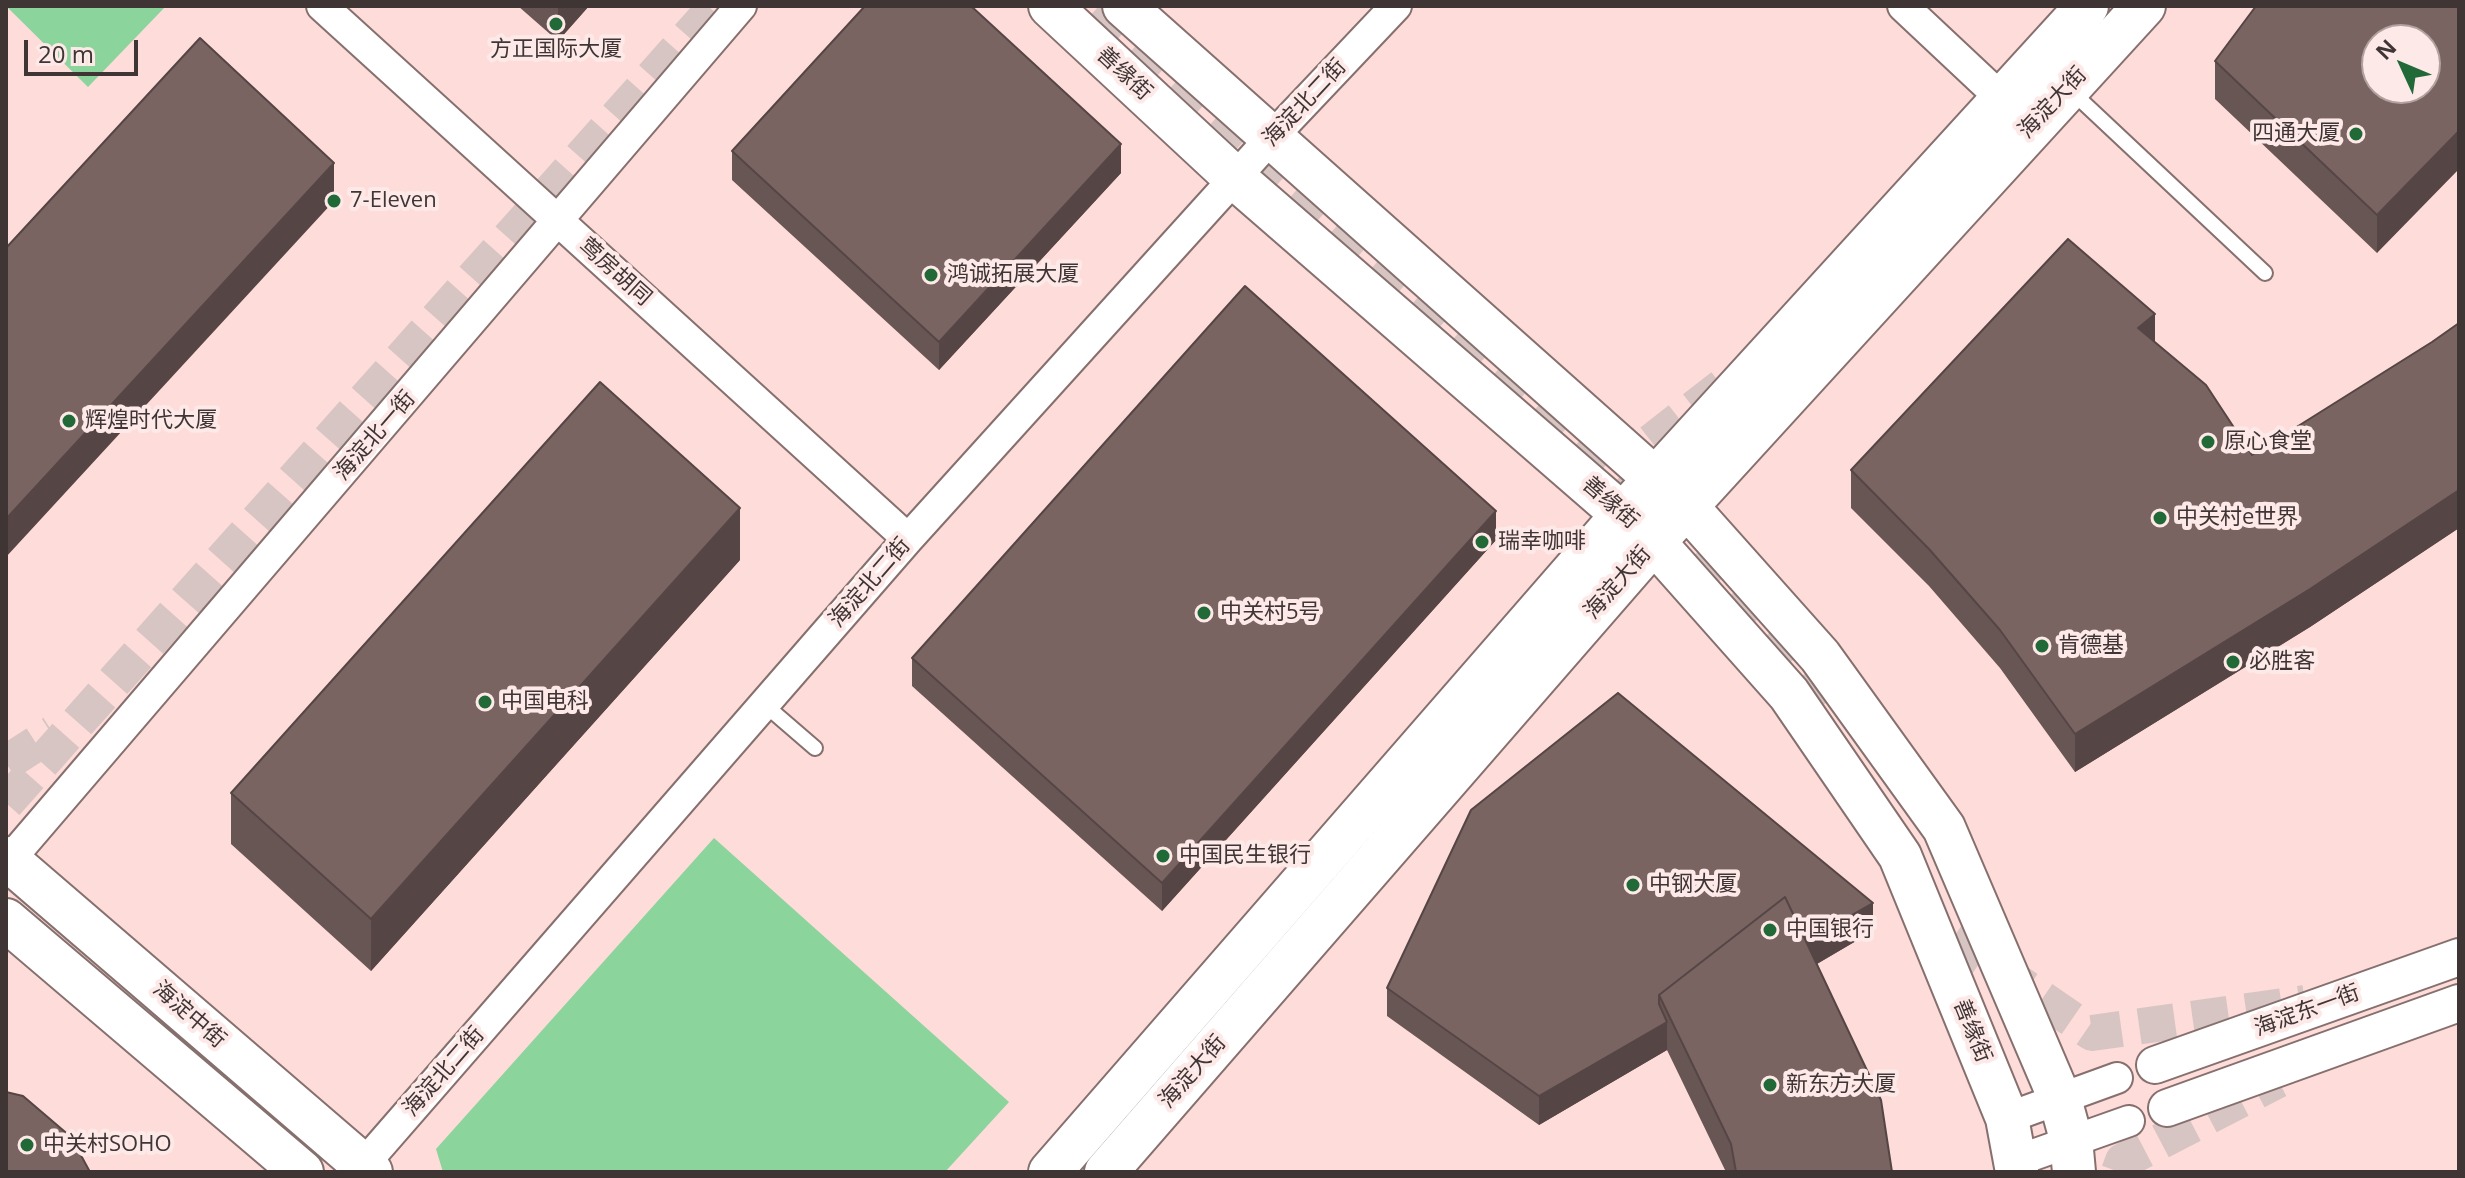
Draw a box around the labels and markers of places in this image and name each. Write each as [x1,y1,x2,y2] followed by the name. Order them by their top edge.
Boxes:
[547,15,565,33] marker: 方正国际大厦
[490,37,622,63] place label: 方正国际大厦
[2252,121,2340,147] place label: 四通大厦
[2347,125,2365,143] marker: 四通大厦
[350,188,437,214] place label: 7-Eleven
[325,192,343,210] marker: 7-Eleven
[947,262,1079,288] place label: 鸿诚拓展大厦
[922,266,940,284] marker: 鸿诚拓展大厦
[85,408,217,434] place label: 辉煌时代大厦
[60,412,78,430] marker: 辉煌时代大厦
[2224,429,2312,455] place label: 原心食堂
[2199,433,2217,451] marker: 原心食堂
[2176,505,2298,531] place label: 中关村e世界
[2151,509,2169,527] marker: 中关村e世界
[1498,529,1586,555] place label: 瑞幸咖啡
[1473,533,1491,551] marker: 瑞幸咖啡
[1220,600,1321,626] place label: 中关村5号
[1195,604,1213,622] marker: 中关村5号
[2058,633,2124,659] place label: 肯德基
[2033,637,2051,655] marker: 肯德基
[2249,649,2315,675] place label: 必胜客
[2224,653,2242,671] marker: 必胜客
[501,689,589,715] place label: 中国电科
[476,693,494,711] marker: 中国电科
[1179,843,1311,869] place label: 中国民生银行
[1154,847,1172,865] marker: 中国民生银行
[1649,872,1737,898] place label: 中钢大厦
[1624,876,1642,894] marker: 中钢大厦
[1786,917,1874,943] place label: 中国银行
[1761,921,1779,939] marker: 中国银行
[1786,1072,1896,1098] place label: 新东方大厦
[1761,1076,1779,1094] marker: 新东方大厦
[43,1132,172,1158] place label: 中关村SOHO
[18,1136,36,1154] marker: 中关村SOHO

